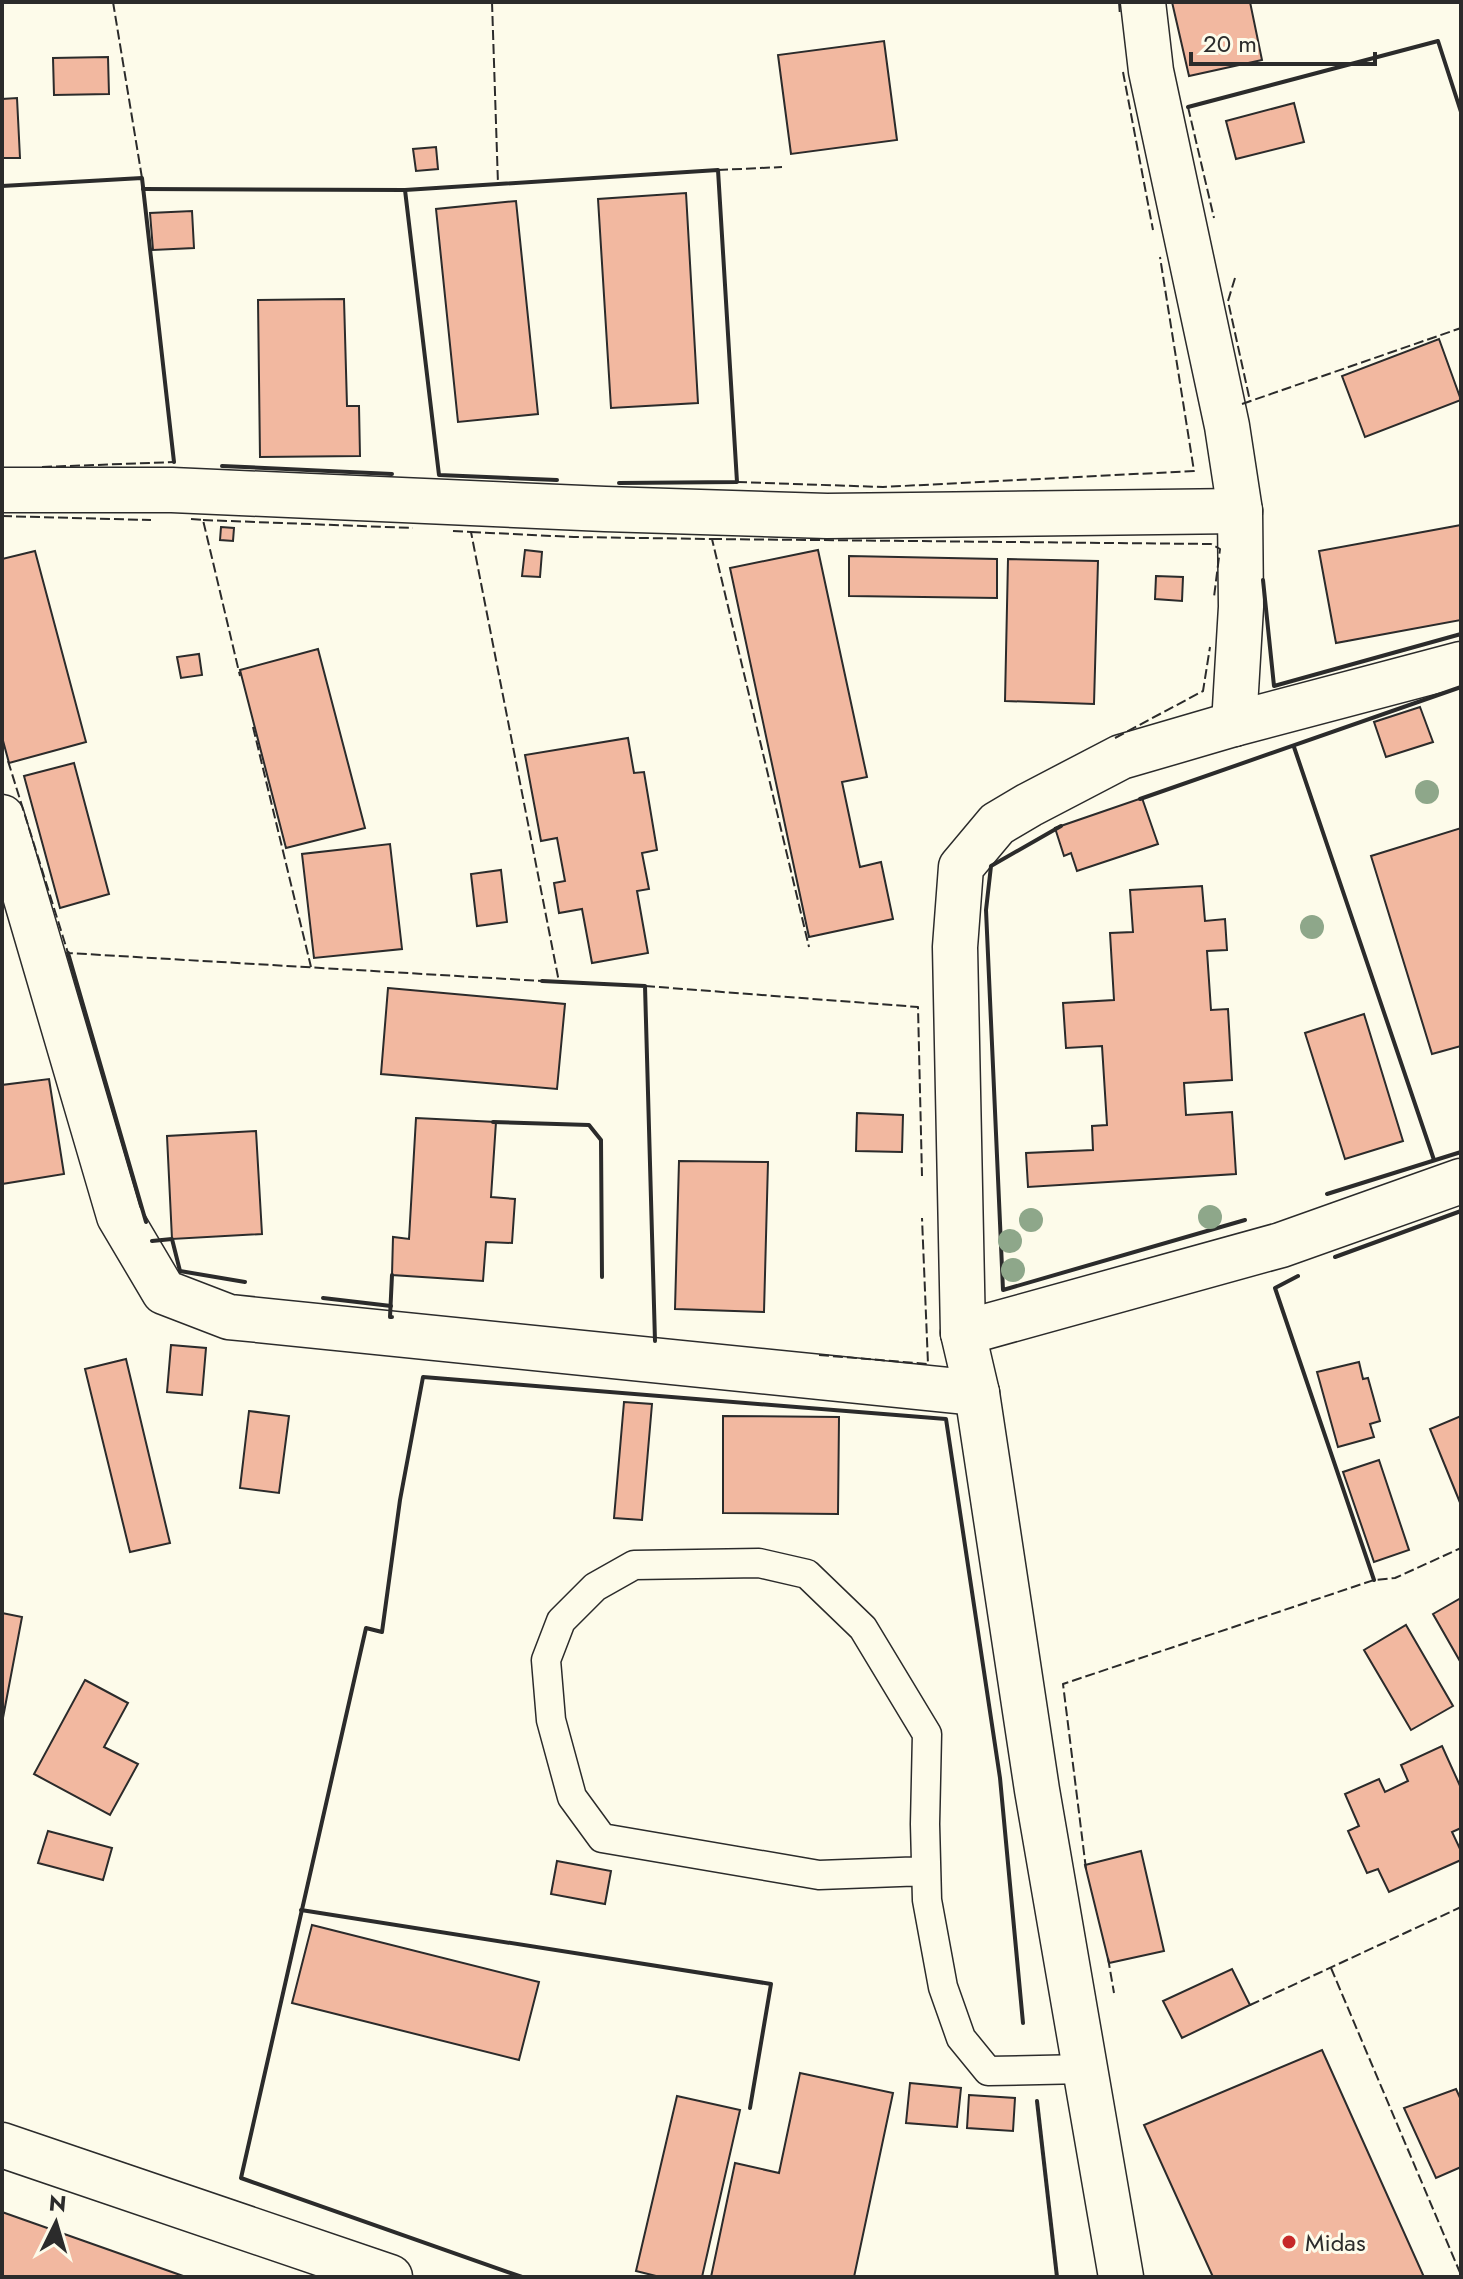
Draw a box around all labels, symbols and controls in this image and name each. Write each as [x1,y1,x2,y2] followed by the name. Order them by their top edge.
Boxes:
[1191,16,1375,66] scale bar
[1203,26,1257,61] text: 20 m
[16,2183,96,2263] north arrow
[48,2186,68,2220] text: N
[1305,2225,1366,2260] place label: Midas
[1280,2233,1298,2251] marker: Midas

